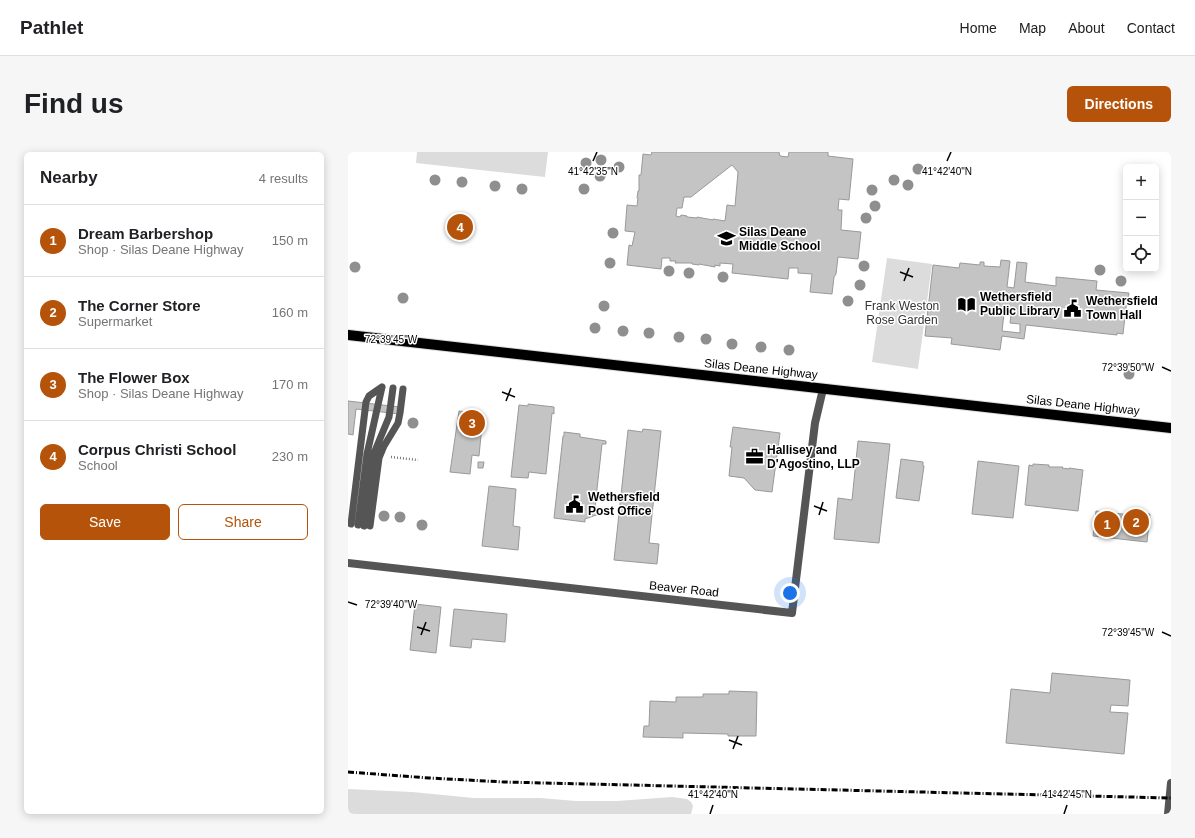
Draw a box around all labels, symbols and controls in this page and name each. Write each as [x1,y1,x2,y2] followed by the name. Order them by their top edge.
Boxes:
[20,17,83,38] text: Pathlet
[960,20,997,36] text: Home
[1019,20,1046,36] text: Map
[1068,20,1105,36] text: About
[1127,20,1175,36] text: Contact
[1067,86,1171,122] button: Directions
[24,88,124,119] text: Find us
[1123,164,1159,272] map controls
[1123,164,1159,200] button: +
[568,166,618,177] text: 41°42'35"N
[922,166,972,177] text: 41°42'40"N
[40,168,98,187] text: Nearby
[259,171,308,186] text: 4 results
[1123,200,1159,236] button: −
[447,212,473,242] pin: 4
[78,225,213,242] text: Dream Barbershop
[739,225,820,253] place label: Silas Deane Middle School
[716,229,736,249] school or university icon: Silas Deane Middle School
[49,233,57,248] text: 1
[272,233,308,248] text: 150 m
[1123,236,1159,272] button: locate
[78,242,243,257] text: Shop · Silas Deane Highway
[980,290,1060,318] place label: Wethersfield Public Library
[957,294,977,314] library icon: Wethersfield Public Library
[1086,294,1158,322] place label: Wethersfield Town Hall
[78,297,201,314] text: The Corner Store
[1063,298,1083,318] public building icon: Wethersfield Town Hall
[865,299,939,327] park label: Frank Weston Rose Garden
[49,305,57,320] text: 2
[272,305,308,320] text: 160 m
[78,314,152,329] text: Supermarket
[365,334,418,345] text: 72°39'45"W
[704,356,818,382] street label: Silas Deane Highway
[1102,362,1155,373] text: 72°39'50"W
[78,369,190,386] text: The Flower Box
[49,377,57,392] text: 3
[272,377,308,392] text: 170 m
[78,386,243,401] text: Shop · Silas Deane Highway
[1026,392,1140,418] street label: Silas Deane Highway
[459,408,485,438] pin: 3
[78,441,236,458] text: Corpus Christi School
[767,443,860,471] place label: Hallisey and D'Agostino, LLP
[744,447,764,467] office icon: Hallisey and D'Agostino, LLP
[49,449,57,464] text: 4
[272,449,308,464] text: 230 m
[78,458,118,473] text: School
[588,490,660,518] place label: Wethersfield Post Office
[565,494,585,514] public building icon: Wethersfield Post Office
[40,504,170,540] button: Save
[178,504,308,540] button: Share
[1123,507,1149,537] pin: 2
[1094,509,1120,539] pin: 1
[648,578,720,600] street label: Beaver Road
[780,583,800,603] your location
[365,599,418,610] text: 72°39'40"W
[1102,627,1155,638] text: 72°39'45"W
[688,789,738,800] text: 41°42'40"N
[1042,789,1092,800] text: 41°42'45"N

